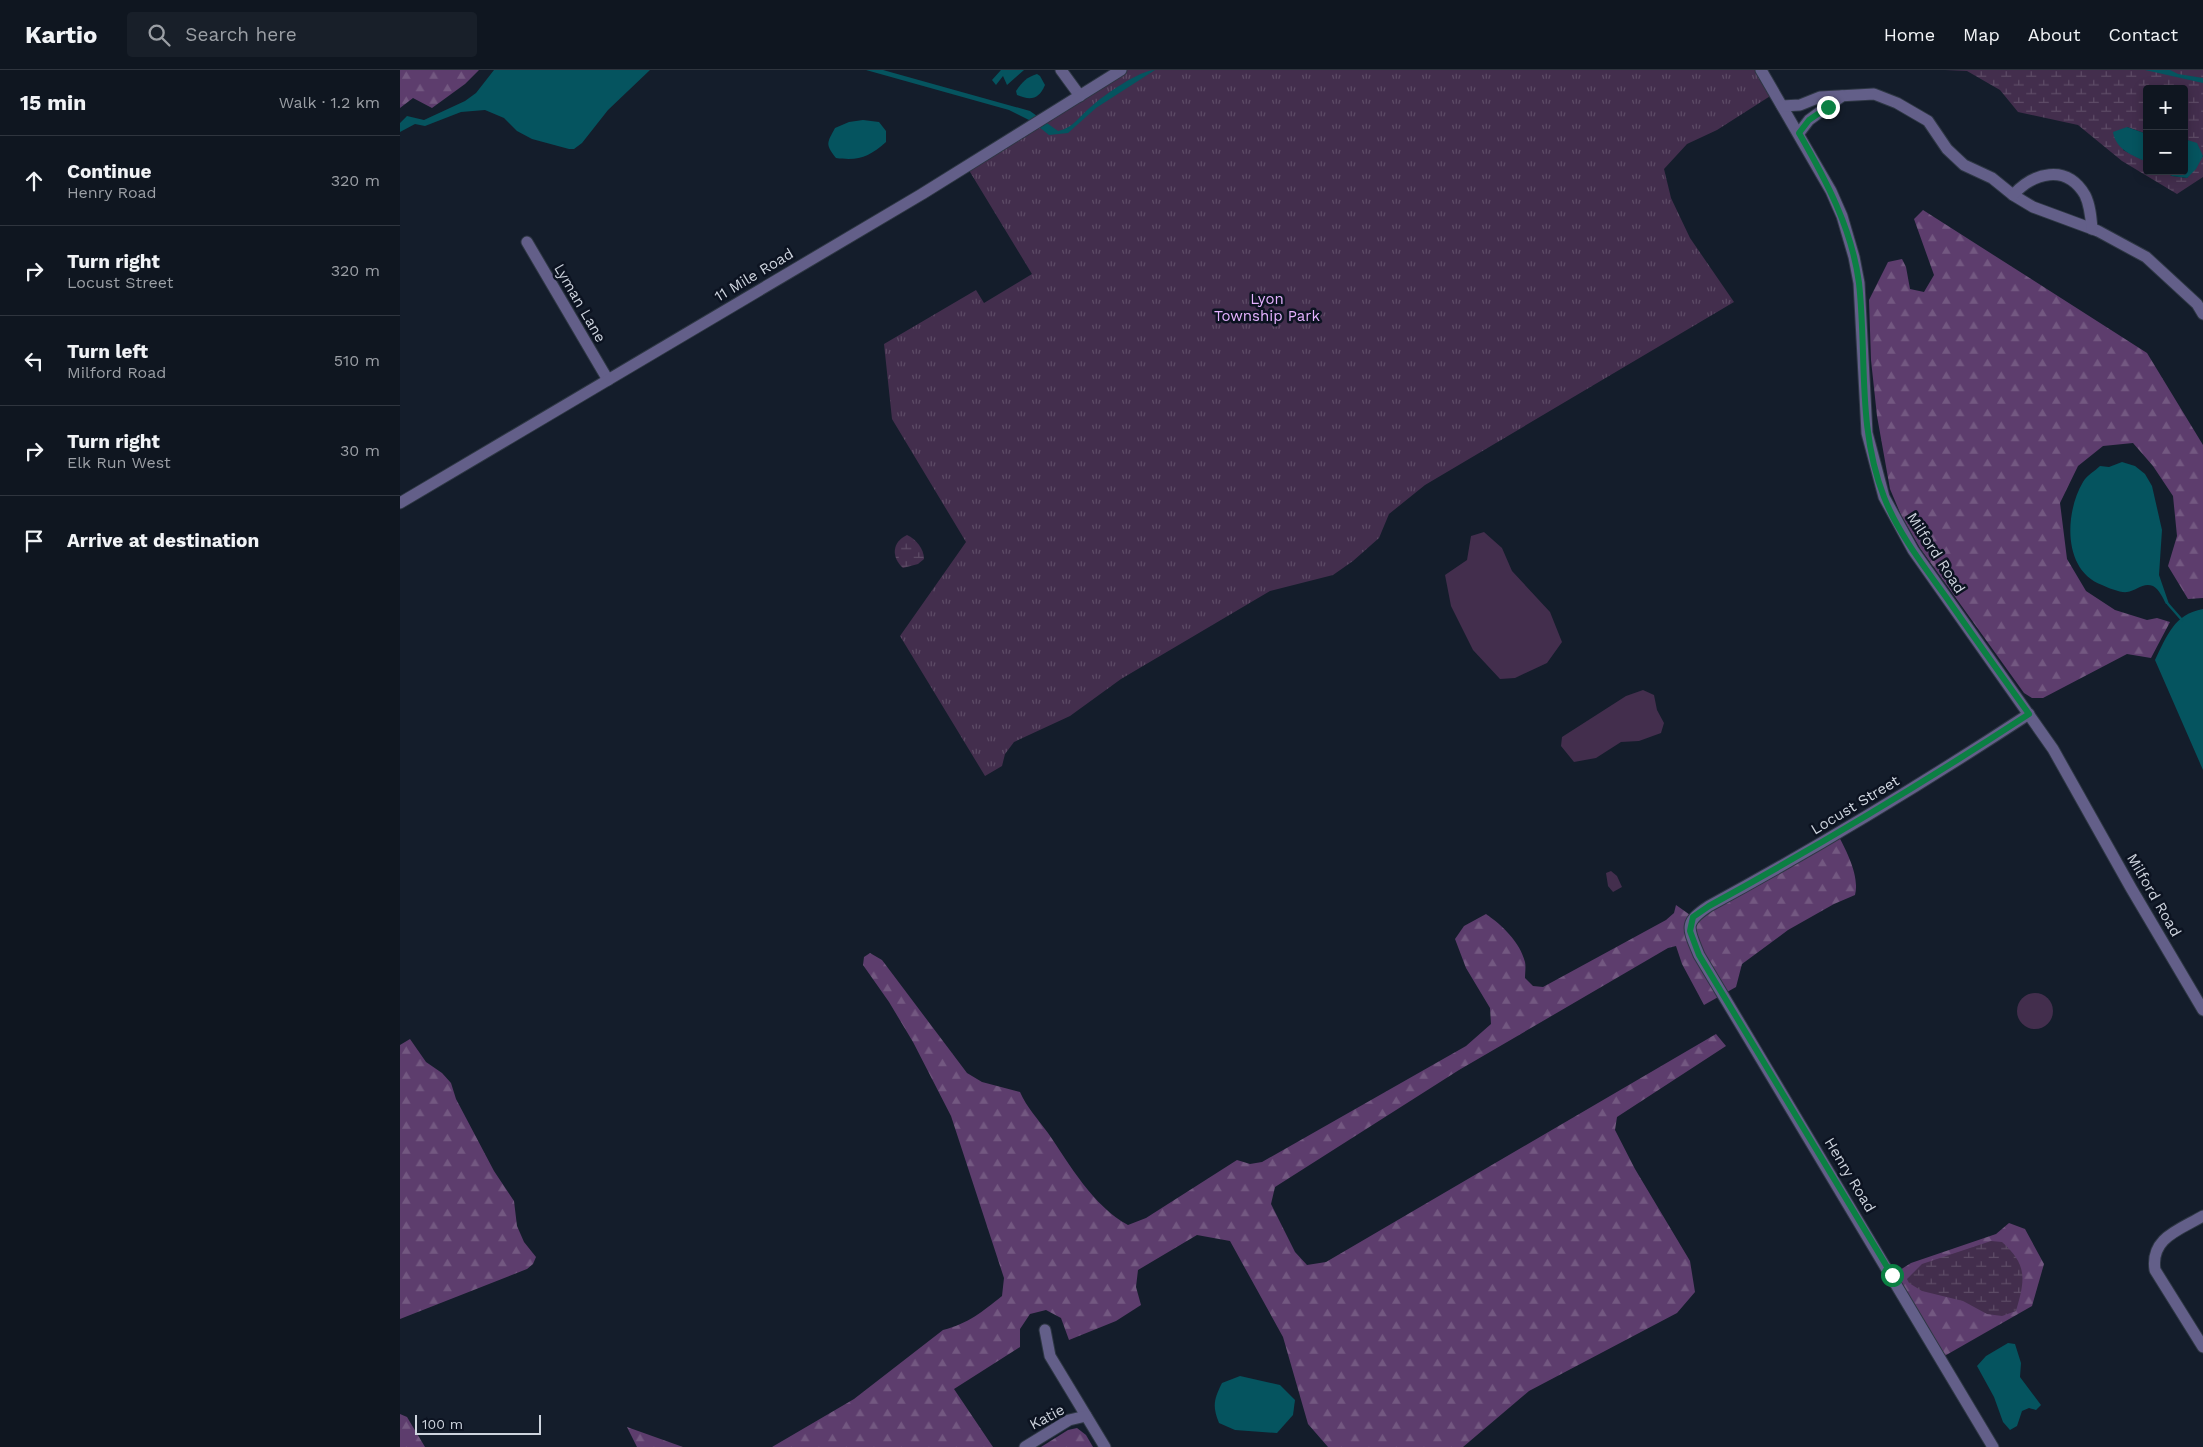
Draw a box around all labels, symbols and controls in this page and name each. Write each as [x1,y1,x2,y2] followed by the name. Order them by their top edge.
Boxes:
[127,12,477,57] search box
[25,21,97,49] text: Kartio
[145,21,173,49] icon: search
[185,23,297,46] text: Search here
[1884,24,1935,45] text: Home
[1963,24,2000,45] text: Map
[2028,24,2080,45] text: About
[2108,24,2178,45] text: Contact
[2143,85,2188,175] map controls
[2143,85,2188,130] button: +
[20,90,86,115] text: 15 min
[279,93,380,112] text: Walk · 1.2 km
[1817,96,1840,119] route end
[2143,130,2188,175] button: −
[67,160,151,183] text: Continue
[20,167,48,195] icon: ahead
[331,171,380,190] text: 320 m
[67,183,157,202] text: Henry Road
[711,244,797,306] street label: 11 Mile Road
[67,250,160,273] text: Turn right
[20,257,48,285] icon: right
[550,260,610,346] street label: Lyman Lane
[331,261,380,280] text: 320 m
[67,273,174,292] text: Locust Street
[1214,290,1320,325] park label: Lyon Township Park
[67,340,148,363] text: Turn left
[20,347,48,375] icon: left
[334,351,380,370] text: 510 m
[67,363,166,382] text: Milford Road
[67,430,160,453] text: Turn right
[20,437,48,465] icon: right
[340,441,380,460] text: 30 m
[67,453,171,472] text: Elk Run West
[1903,509,1969,597] street label: Milford Road
[20,527,48,555] icon: arrive
[67,529,259,552] text: Arrive at destination
[1808,771,1903,838] street label: Locust Street
[2123,850,2185,940] street label: Milford Road
[1821,1134,1879,1216] street label: Henry Road
[1881,1264,1904,1287] route start
[1027,1400,1067,1434] street label: Katie
[415,1412,541,1435] scale bar
[422,1416,463,1432] text: 100 m

